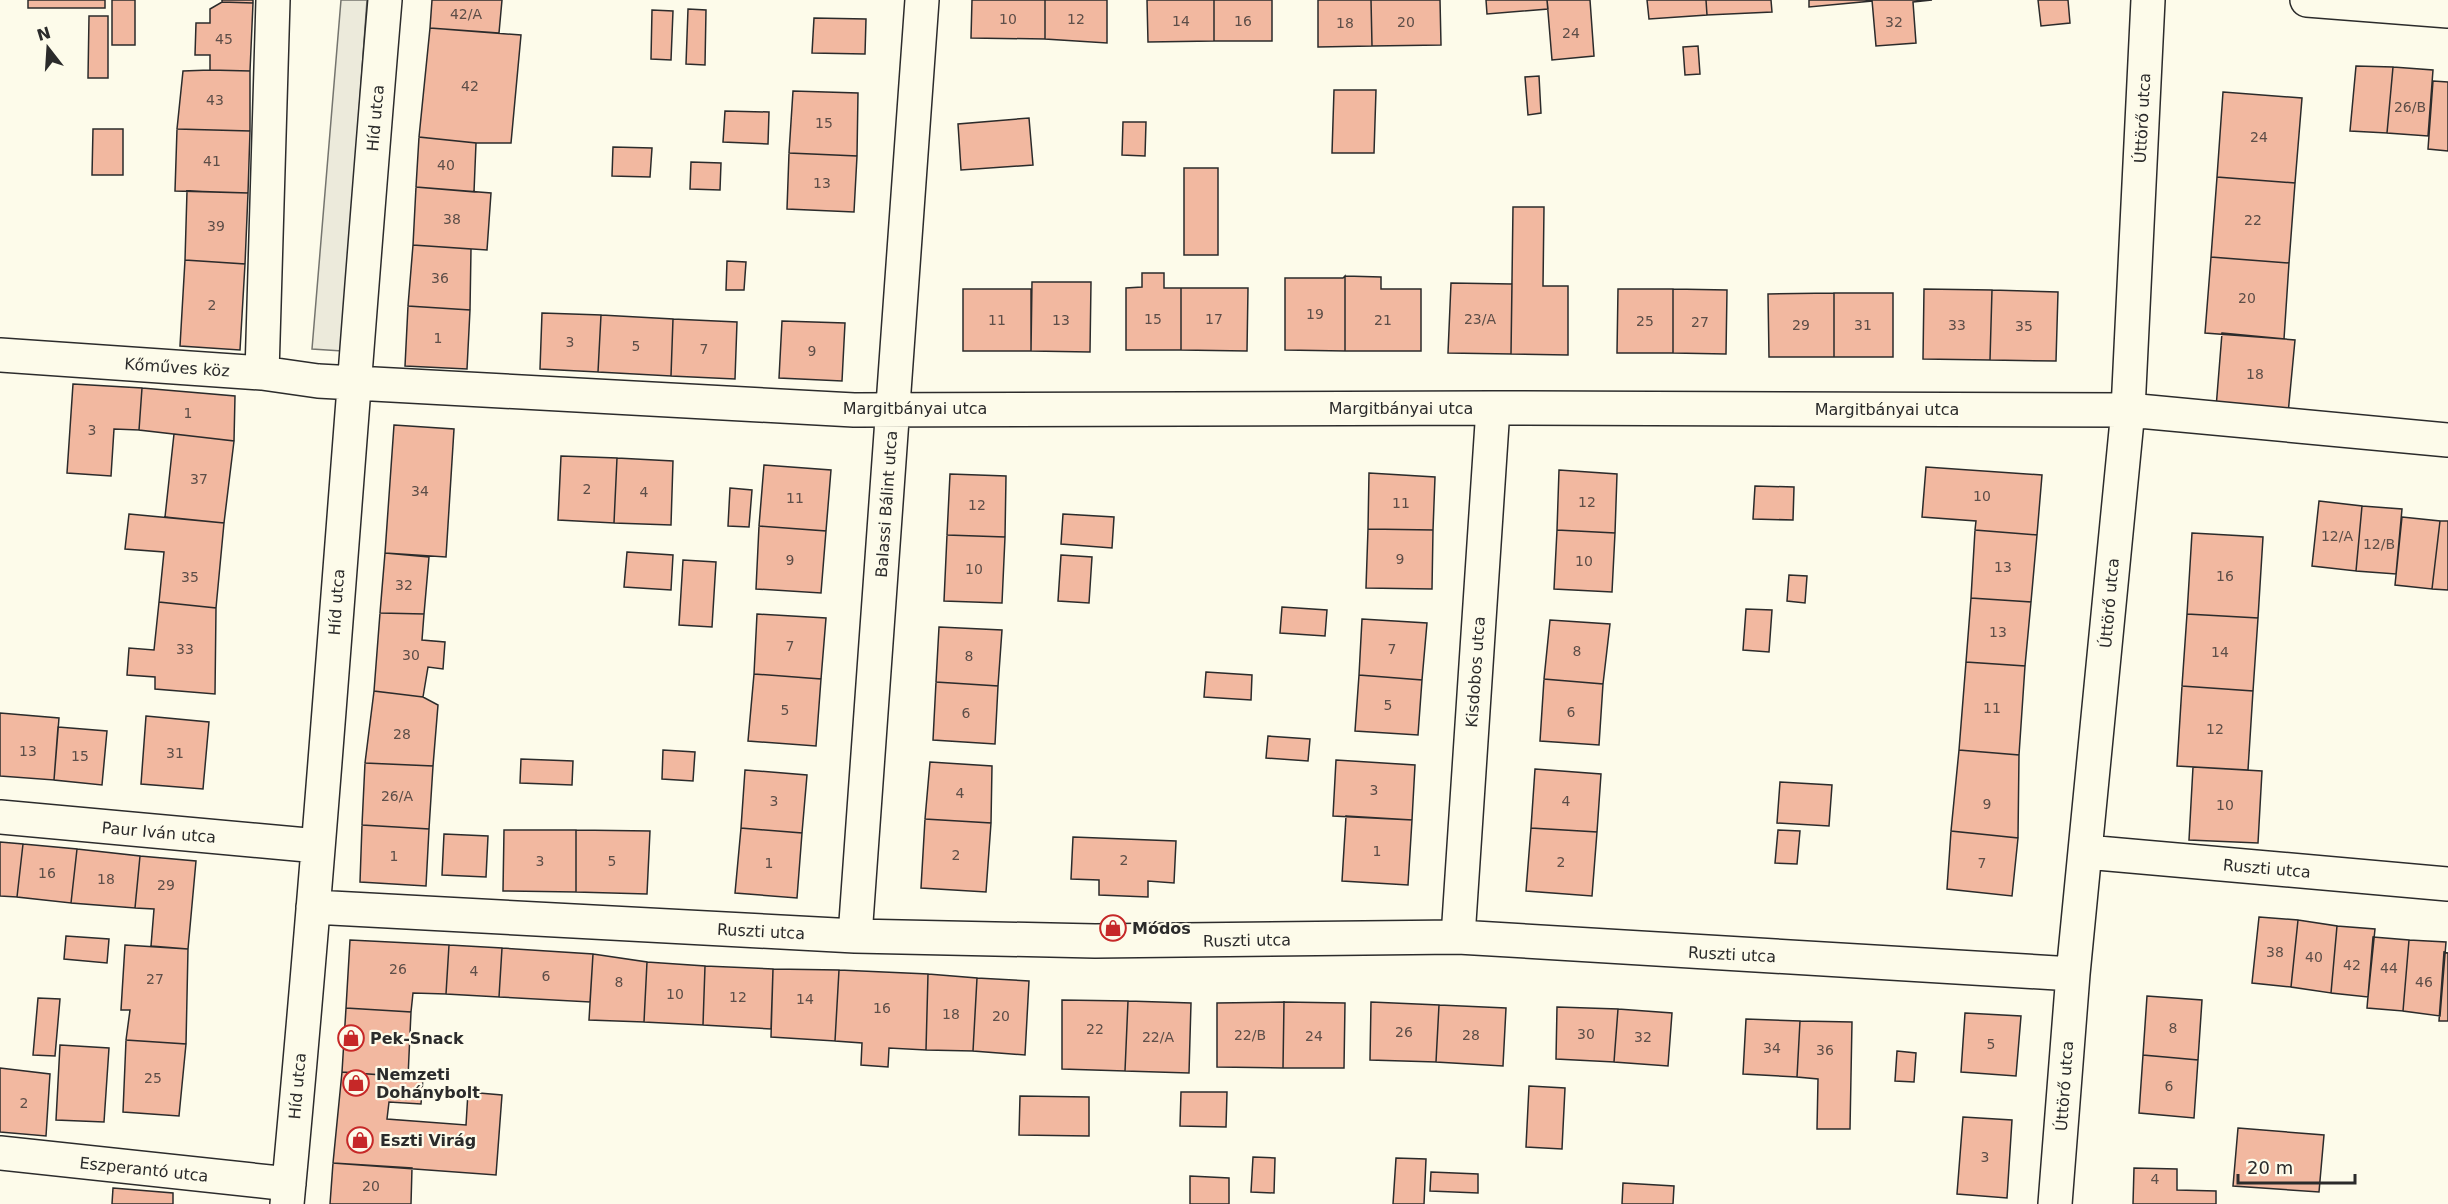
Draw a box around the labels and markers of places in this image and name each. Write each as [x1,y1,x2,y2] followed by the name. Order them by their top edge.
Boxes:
[1098,913,1128,943] shop icon: Módos
[1132,919,1191,938] place label: Módos
[336,1023,366,1053] shop icon: Pek-Snack
[370,1029,464,1048] place label: Pek-Snack
[376,1065,480,1102] place label: Nemzeti Dohánybolt
[341,1068,371,1098] shop icon: Nemzeti Dohánybolt
[345,1125,375,1155] shop icon: Eszti Virág
[380,1131,476,1150] place label: Eszti Virág

